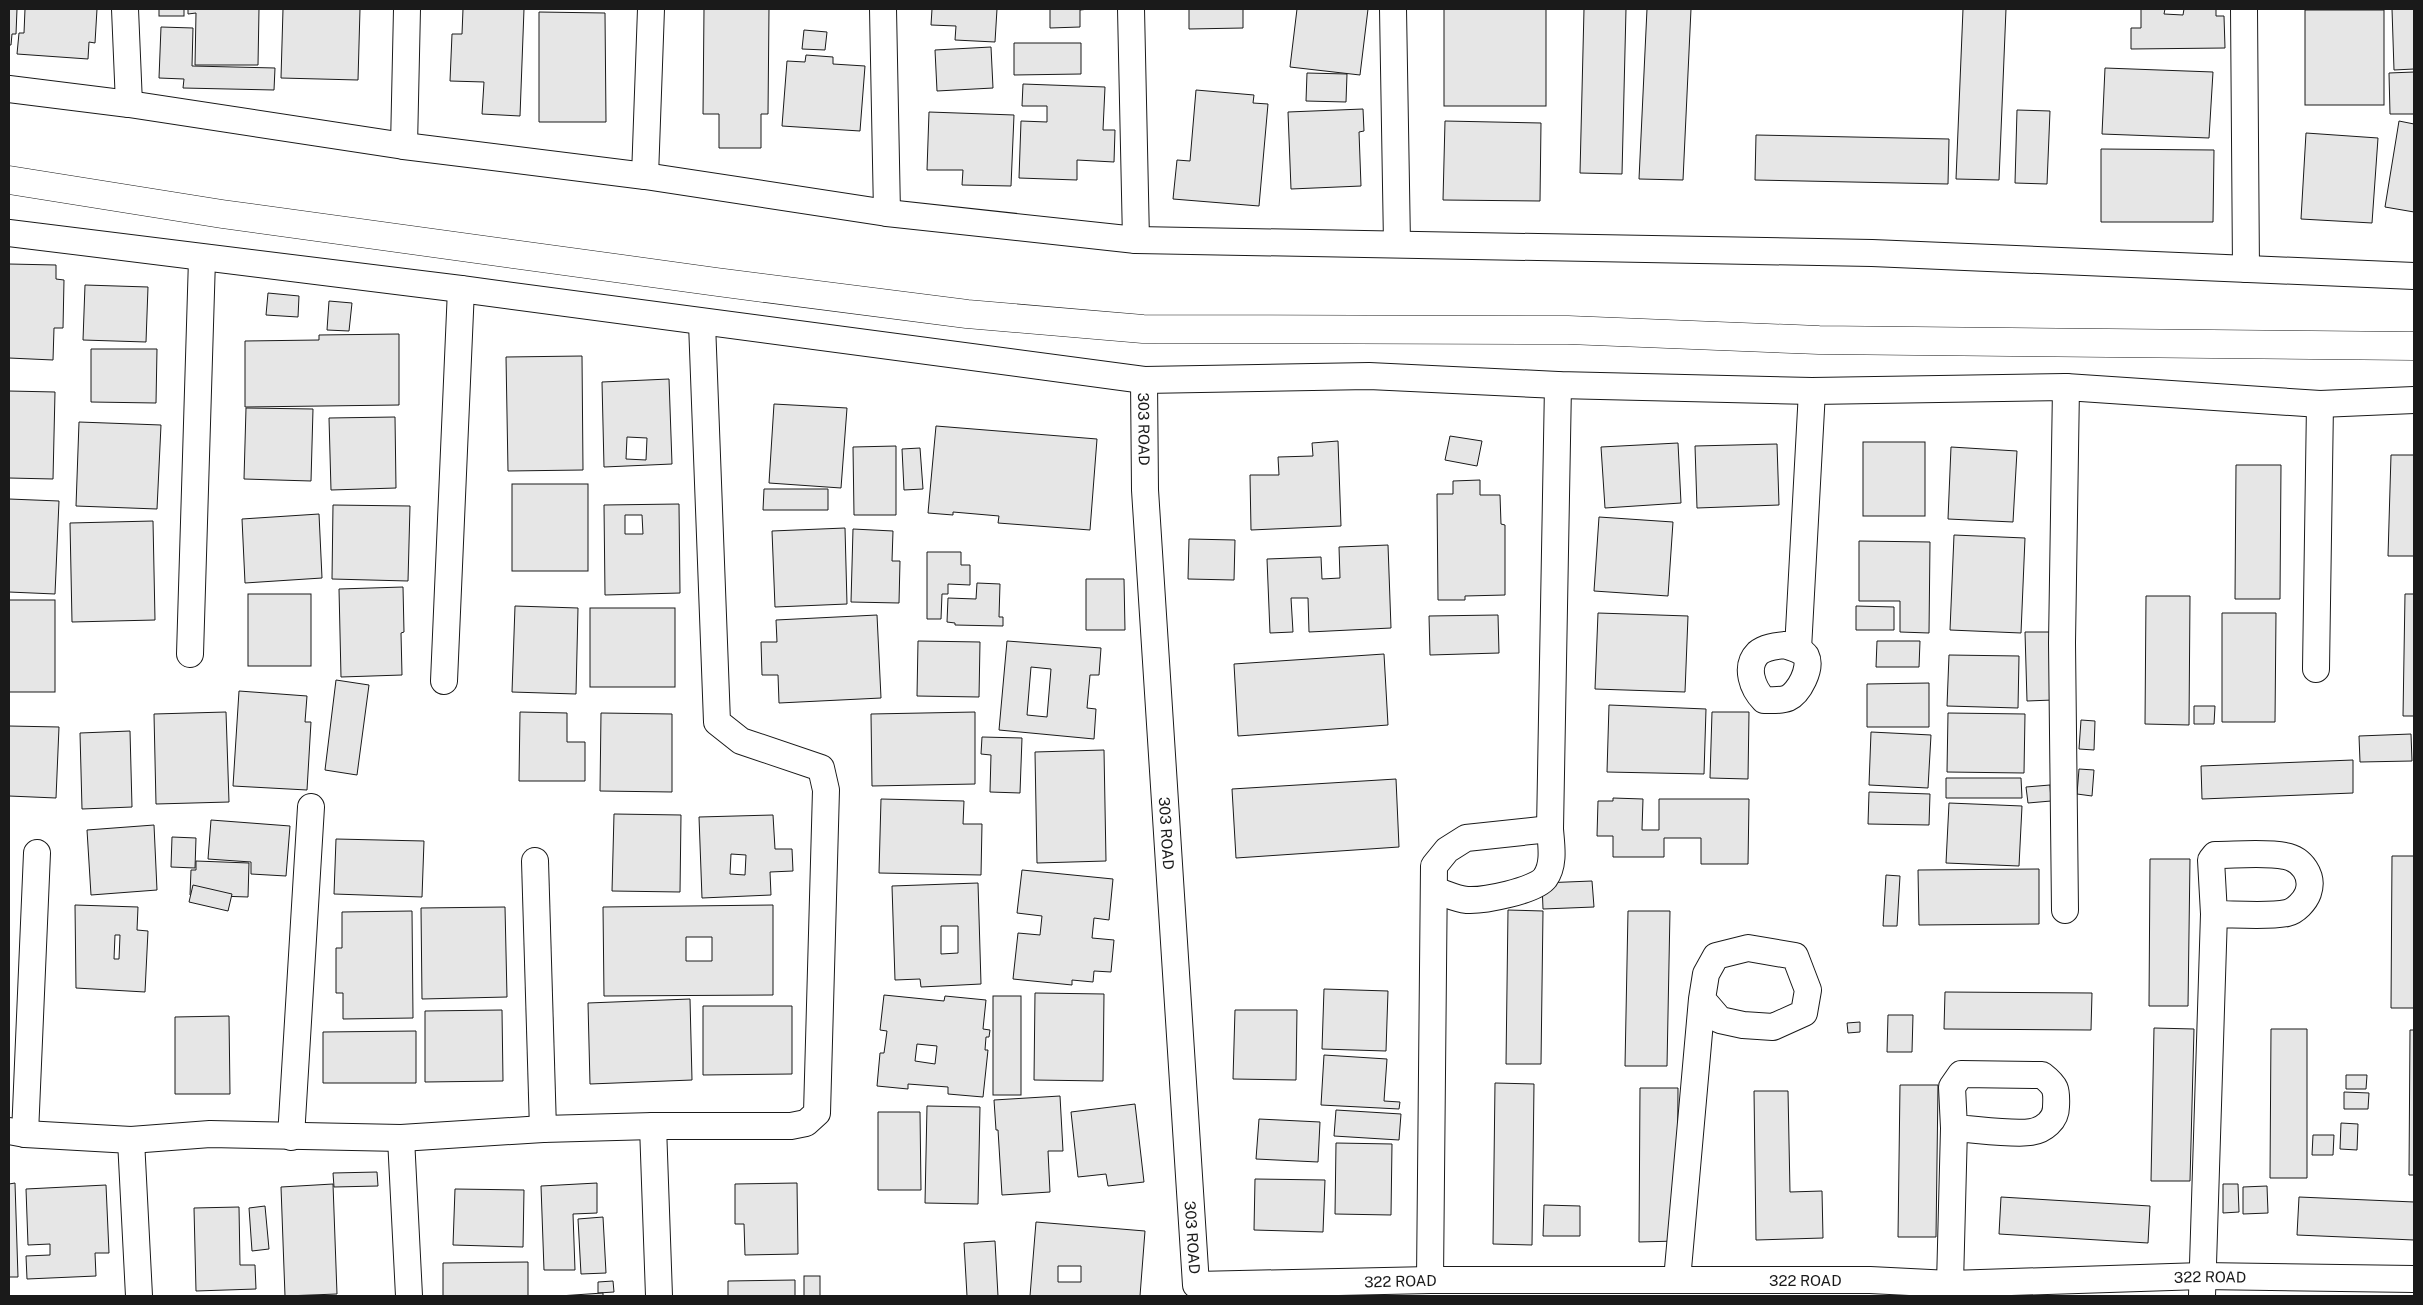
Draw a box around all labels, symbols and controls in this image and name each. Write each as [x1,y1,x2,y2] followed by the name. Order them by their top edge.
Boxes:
[1136,392,1153,466] street label: 303 ROAD
[1156,796,1178,870] street label: 303 ROAD
[1182,1200,1204,1274] street label: 303 ROAD
[2174,1267,2246,1285] street label: 322 ROAD
[1364,1272,1437,1290] street label: 322 ROAD
[1769,1272,1842,1289] street label: 322 ROAD

